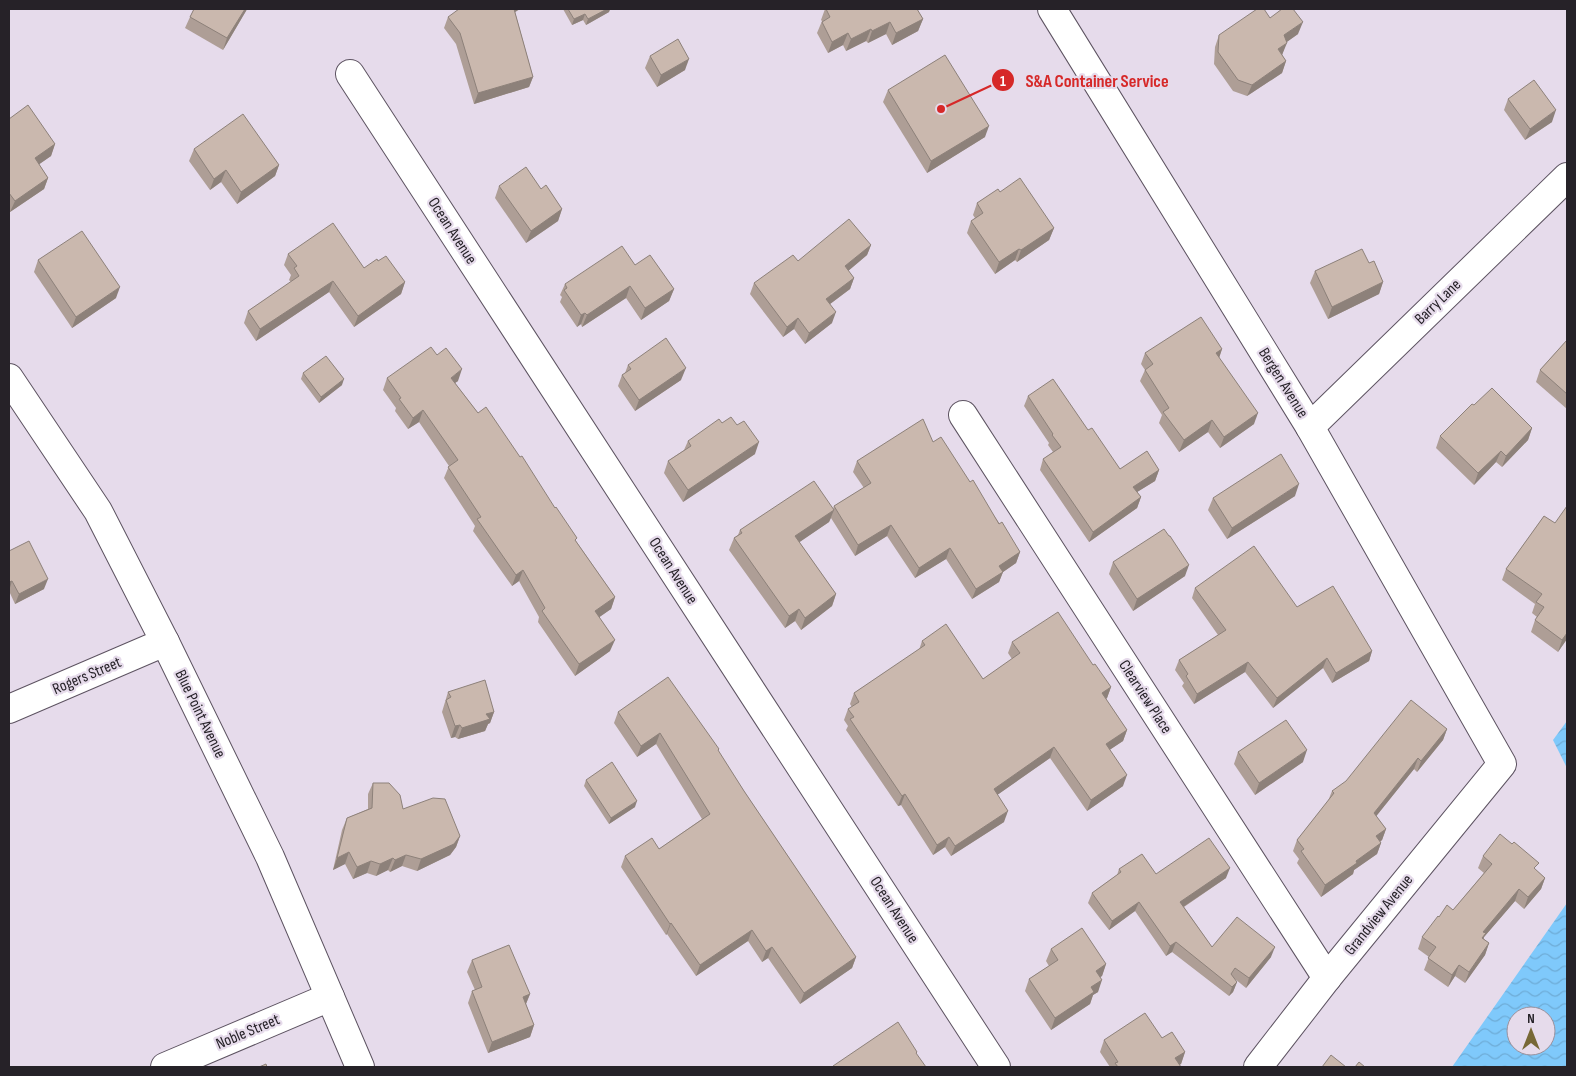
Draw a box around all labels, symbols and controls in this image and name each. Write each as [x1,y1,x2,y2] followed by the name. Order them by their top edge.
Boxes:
[990,64,1179,97] callout: S&A Container Service
[1025,71,1169,92] text: S&A Container Service
[1000,72,1006,91] text: 1
[424,194,480,268] street label: Ocean Avenue
[1411,275,1465,329] street label: Barry Lane
[1254,344,1312,422] street label: Bergen Avenue
[645,534,701,608] street label: Ocean Avenue
[50,653,124,699] street label: Rogers Street
[1114,657,1176,737] street label: Clearview Place
[170,667,230,761] street label: Blue Point Avenue
[1341,871,1417,959] street label: Grandview Avenue
[866,873,922,947] street label: Ocean Avenue
[1506,1006,1556,1056] north arrow
[213,1010,283,1054] street label: Noble Street
[1527,1010,1535,1027] text: N

